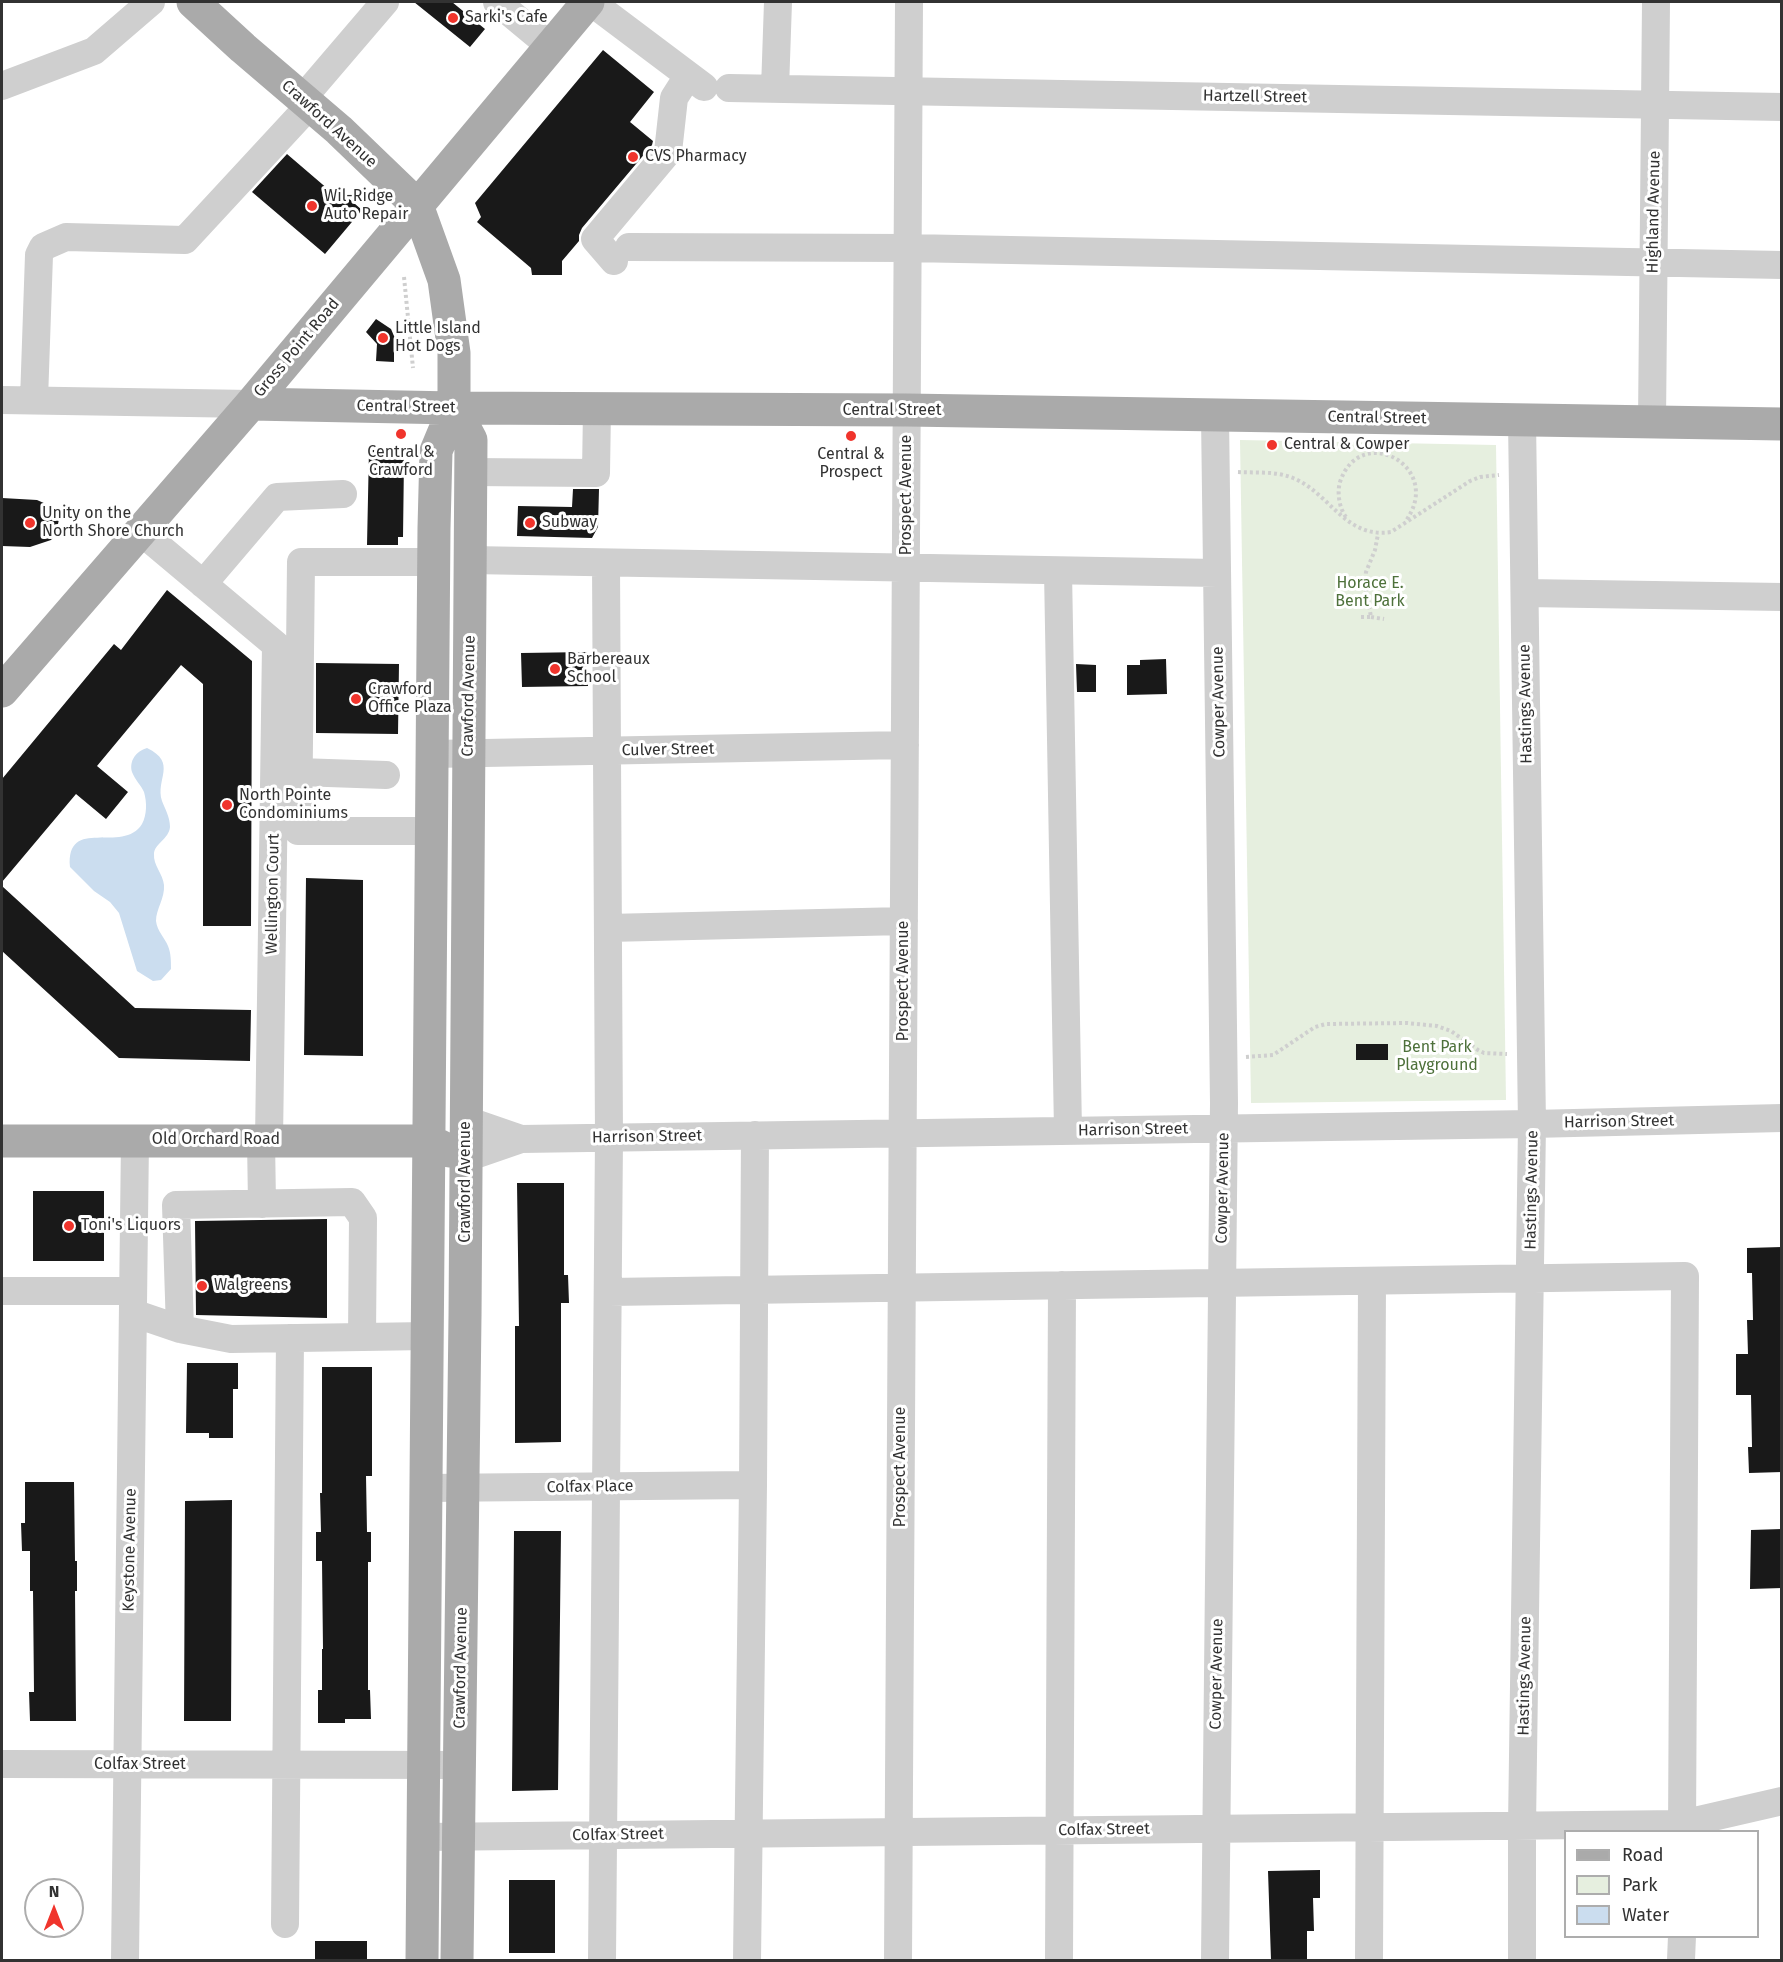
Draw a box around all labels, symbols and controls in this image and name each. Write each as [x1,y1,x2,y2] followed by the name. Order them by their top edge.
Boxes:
[465,8,548,28] place label: Sarki's Cafe
[446,11,460,25] marker: Sarki's Cafe
[277,76,381,172] street label: Crawford Avenue
[1203,86,1307,108] street label: Hartzell Street
[645,147,747,167] place label: CVS Pharmacy
[626,150,640,164] marker: CVS Pharmacy
[1643,150,1665,274] street label: Highland Avenue
[324,187,408,225] place label: Wil-Ridge Auto Repair
[305,199,319,213] marker: Wil-Ridge Auto Repair
[250,295,344,401] street label: Gross Point Road
[395,319,481,357] place label: Little Island Hot Dogs
[376,331,390,345] marker: Little Island Hot Dogs
[356,397,456,417] street label: Central Street
[842,401,942,421] street label: Central Street
[1327,408,1427,428] street label: Central Street
[394,427,408,441] marker: Central & Crawford
[844,429,858,443] marker: Central & Prospect
[897,435,917,555] street label: Prospect Avenue
[1284,435,1409,455] place label: Central & Cowper
[1265,438,1279,452] marker: Central & Cowper
[367,443,435,481] place label: Central & Crawford
[817,445,885,483] place label: Central & Prospect
[42,504,184,542] place label: Unity on the North Shore Church
[542,513,597,533] place label: Subway
[23,516,37,530] marker: Unity on the North Shore Church
[523,516,537,530] marker: Subway
[1335,574,1405,612] park label: Horace E. Bent Park
[458,635,480,757] street label: Crawford Avenue
[1515,644,1537,764] street label: Hastings Avenue
[1208,646,1230,758] street label: Cowper Avenue
[567,650,650,688] place label: Barbereaux School
[548,662,562,676] marker: Barbereaux School
[368,680,452,718] place label: Crawford Office Plaza
[349,692,363,706] marker: Crawford Office Plaza
[621,740,715,760] street label: Culver Street
[239,786,348,824] place label: North Pointe Condominiums
[220,798,234,812] marker: North Pointe Condominiums
[262,833,284,955] street label: Wellington Court
[894,921,914,1041] street label: Prospect Avenue
[1396,1038,1478,1076] park label: Bent Park Playground
[1564,1111,1674,1133] street label: Harrison Street
[1078,1119,1188,1141] street label: Harrison Street
[456,1121,476,1243] street label: Crawford Avenue
[592,1126,702,1148] street label: Harrison Street
[152,1130,280,1150] street label: Old Orchard Road
[1521,1130,1543,1250] street label: Hastings Avenue
[1212,1132,1234,1244] street label: Cowper Avenue
[81,1216,181,1236] place label: Toni's Liquors
[62,1219,76,1233] marker: Toni's Liquors
[214,1276,288,1296] place label: Walgreens
[195,1279,209,1293] marker: Walgreens
[891,1407,911,1527] street label: Prospect Avenue
[546,1477,634,1497] street label: Colfax Place
[119,1488,141,1612] street label: Keystone Avenue
[450,1607,472,1729] street label: Crawford Avenue
[1514,1616,1536,1736] street label: Hastings Avenue
[1206,1618,1228,1730] street label: Cowper Avenue
[94,1755,186,1775] street label: Colfax Street
[1058,1820,1150,1840] street label: Colfax Street
[572,1825,664,1845] street label: Colfax Street
[1564,1830,1759,1938] legend
[1622,1844,1664,1866] text: Road
[1622,1874,1657,1896] text: Park
[24,1878,84,1938] north arrow
[49,1882,59,1901] text: N
[1622,1904,1669,1926] text: Water

